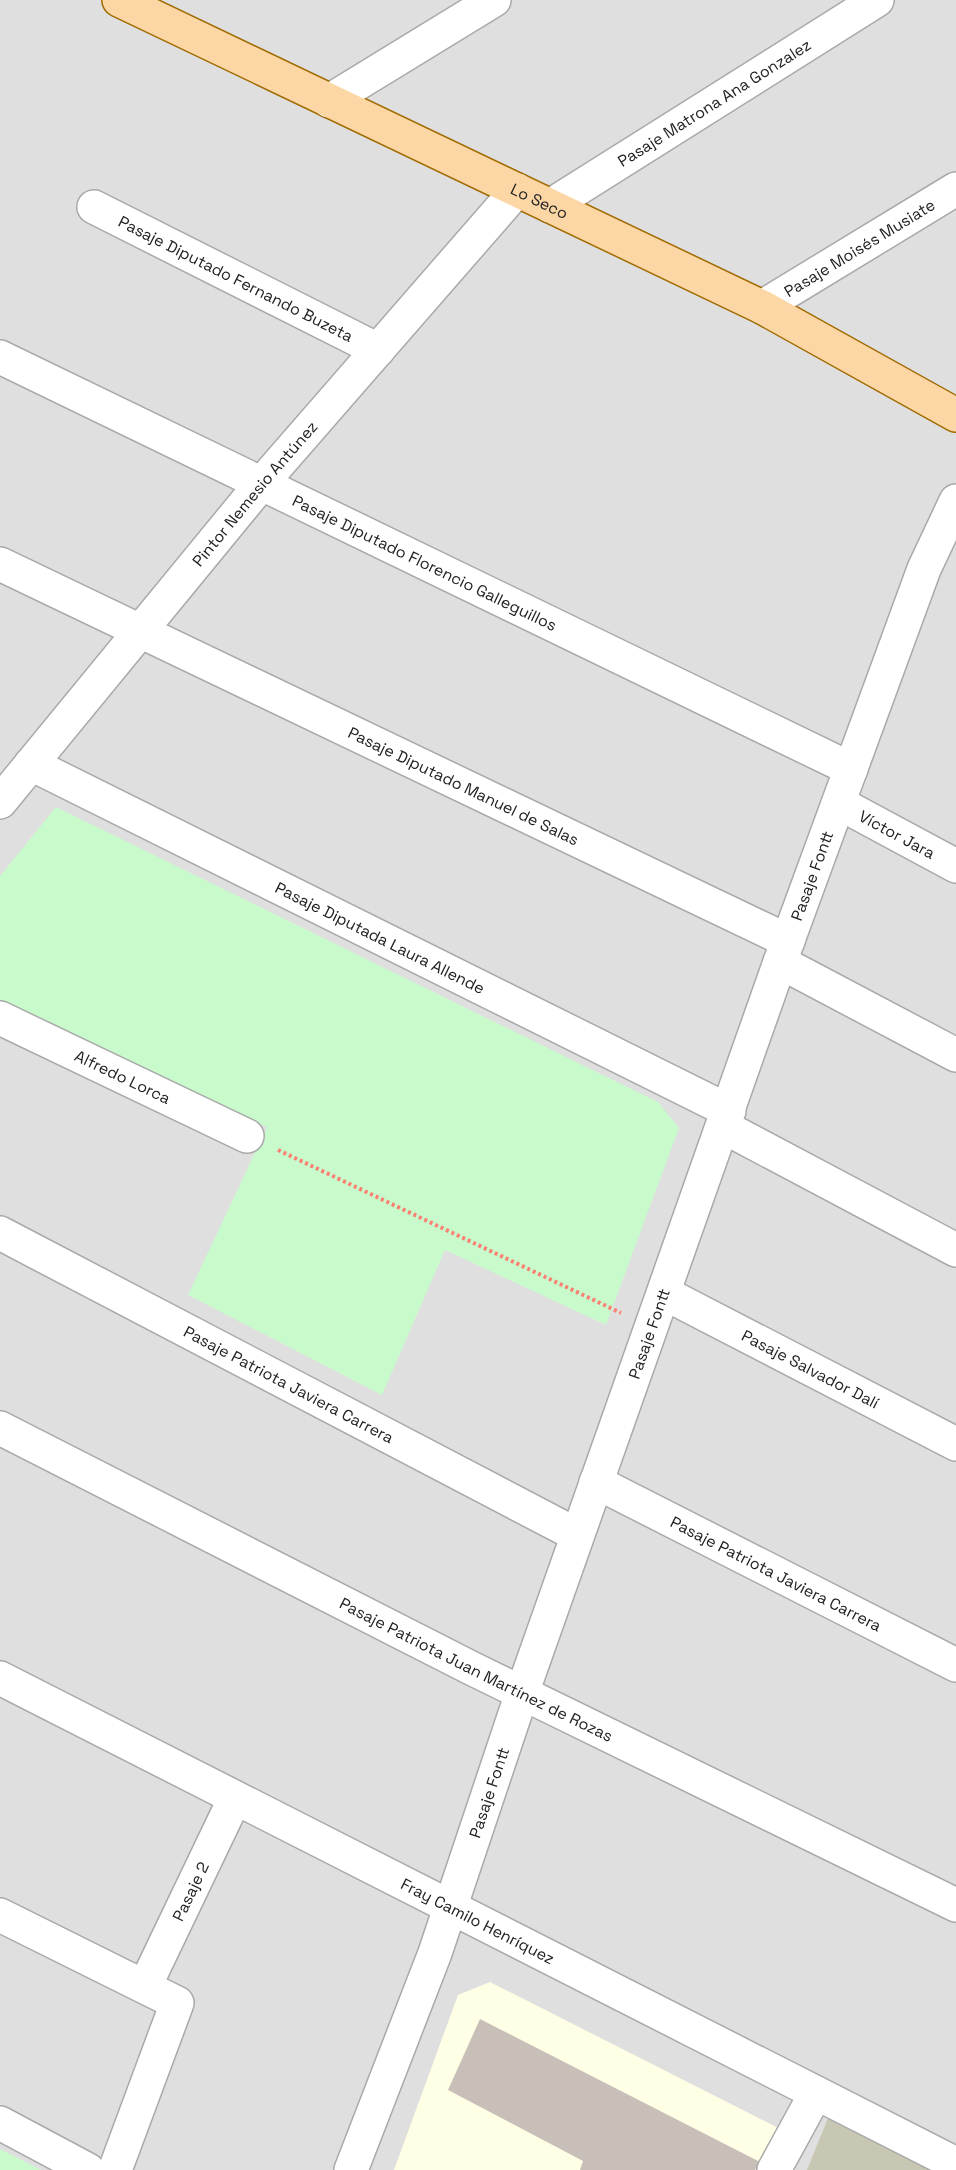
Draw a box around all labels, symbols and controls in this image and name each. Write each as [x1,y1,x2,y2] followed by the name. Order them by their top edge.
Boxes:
[614,34,815,172] street label: Pasaje Matrona Ana Gonzalez
[507,179,572,224] street label: Lo Seco
[780,194,939,302] street label: Pasaje Moisés Musiate
[115,211,357,347] street label: Pasaje Diputado Fernando Buzeta
[188,417,322,571] street label: Pintor Nemesio Antúnez
[289,490,560,636] street label: Pasaje Diputado Florencio Galleguillos
[345,722,582,850] street label: Pasaje Diputado Manuel de Salas
[855,806,939,864] street label: Víctor Jara
[786,828,838,924] street label: Pasaje Fontt
[272,877,488,999] street label: Pasaje Diputada Laura Allende
[71,1045,174,1109] street label: Alfredo Lorca
[624,1286,675,1382] street label: Pasaje Fontt
[180,1321,397,1448] street label: Pasaje Patriota Javiera Carrera
[738,1325,883,1414] street label: Pasaje Salvador Dalí
[667,1512,885,1636] street label: Pasaje Patriota Javiera Carrera
[336,1593,616,1747] street label: Pasaje Patriota Juan Martínez de Rozas
[464,1744,514,1841] street label: Pasaje Fontt
[168,1858,214,1925] street label: Pasaje 2
[397,1874,558,1969] street label: Fray Camilo Henríquez

